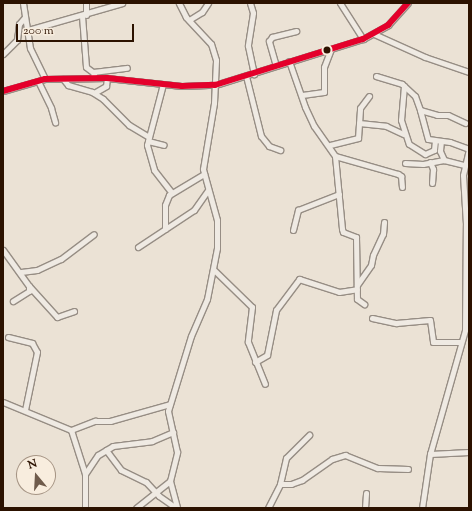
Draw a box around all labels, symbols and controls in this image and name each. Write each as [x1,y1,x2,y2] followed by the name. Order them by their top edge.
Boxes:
[18,16,136,42] scale bar
[23,22,54,40] text: 200 m
[322,45,332,55] unlabelled marker
[16,455,56,495] north arrow
[26,456,39,474] text: N

